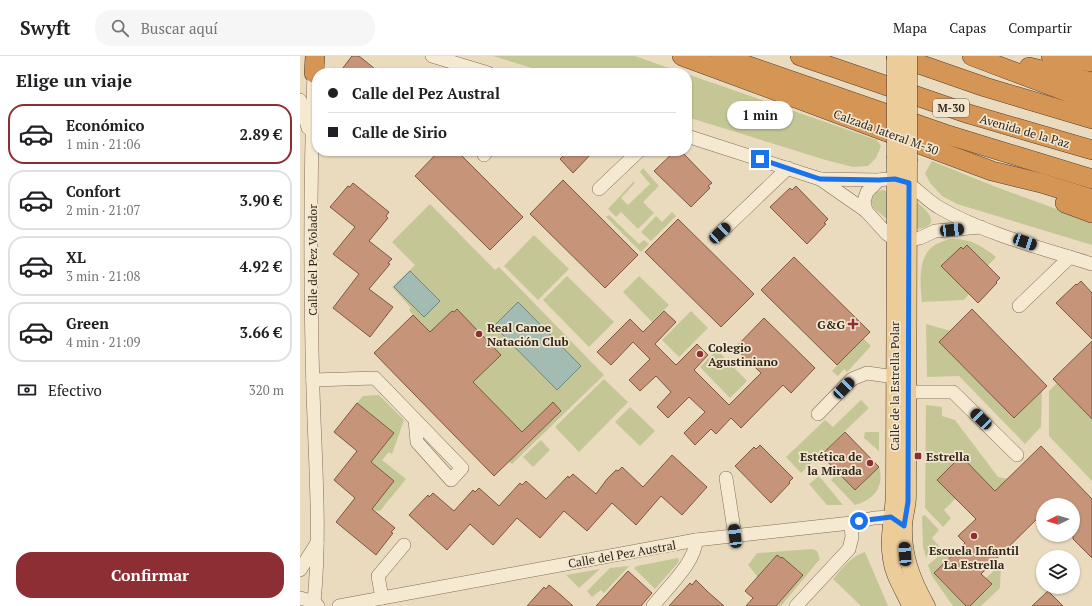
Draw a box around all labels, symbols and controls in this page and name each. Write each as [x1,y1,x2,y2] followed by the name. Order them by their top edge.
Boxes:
[95,10,375,46] search box
[20,15,71,40] text: Swyft
[109,17,131,39] icon: search
[141,18,218,38] text: Buscar aquí
[893,18,927,37] text: Mapa
[949,18,986,37] text: Capas
[1008,18,1072,37] text: Compartir
[16,68,132,92] text: Elige un viaje
[352,83,500,103] text: Calle del Pez Austral
[933,99,969,117] road number: M-30
[727,101,793,129] callout: 1 min
[742,106,778,124] text: 1 min
[831,106,941,158] street label: Calzada lateral M-30
[978,111,1072,151] street label: Avenida de la Paz
[66,115,144,135] text: Económico
[18,116,54,152] icon: car
[352,122,447,142] text: Calle de Sirio
[240,124,282,144] text: 2.89 €
[66,135,140,153] text: 1 min · 21:06
[751,150,769,168] route end
[66,181,121,201] text: Confort
[18,182,54,218] icon: car
[240,190,282,210] text: 3.90 €
[66,201,140,219] text: 2 min · 21:07
[305,204,320,316] street label: Calle del Pez Volador
[707,220,733,246] car
[939,223,965,237] car
[1012,232,1038,252] car
[66,247,86,267] text: XL
[18,248,54,284] icon: car
[240,256,282,276] text: 4.92 €
[66,267,140,285] text: 3 min · 21:08
[66,313,109,333] text: Green
[18,314,54,350] icon: car
[817,317,845,332] place label: G&G
[848,319,858,329] marker: G&G
[487,320,568,349] place label: Real Canoe Natación Club
[887,321,902,451] street label: Calle de la Estrella Polar
[240,322,282,342] text: 3.66 €
[474,329,484,339] marker: Real Canoe Natación Club
[66,333,140,351] text: 4 min · 21:09
[708,340,778,369] place label: Colegio Agustiniano
[695,349,705,359] marker: Colegio Agustiniano
[831,375,857,401] car
[16,379,38,401] icon: cash
[48,380,102,400] text: Efectivo
[249,381,284,399] text: 320 m
[968,406,994,432] car
[800,449,863,478] place label: Estética de la Mirada
[926,449,970,464] place label: Estrella
[913,451,923,461] marker: Estrella
[865,458,875,468] marker: Estética de la Mirada
[1036,498,1080,542] north arrow
[1036,498,1080,594] map controls
[850,512,868,530] route start
[728,523,742,549] car
[969,531,979,541] marker: Escuela Infantil La Estrella
[567,537,678,571] street label: Calle del Pez Austral
[898,542,912,566] car
[929,543,1019,572] place label: Escuela Infantil La Estrella
[1036,550,1080,594] button: layers
[16,552,284,598] button: Confirmar

